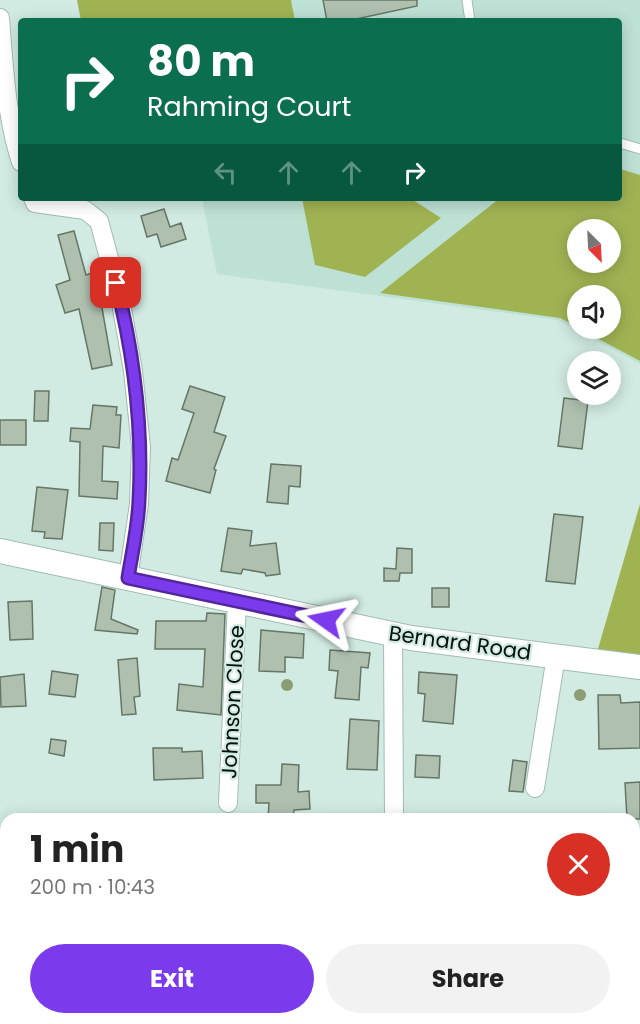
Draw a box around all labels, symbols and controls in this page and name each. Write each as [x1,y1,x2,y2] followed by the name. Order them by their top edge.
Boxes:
[147,32,255,91] text: 80 m
[48,42,126,120] icon: right
[147,88,351,125] text: Rahming Court
[209,156,242,189] icon: left
[272,156,305,189] icon: ahead
[335,156,368,189] icon: ahead
[398,156,431,189] icon: right
[567,219,621,273] north arrow
[567,219,621,405] map controls
[90,257,141,308] pin
[99,266,132,299] icon: arrive
[567,285,621,339] button: sound
[567,351,621,405] button: layers
[294,588,358,652] position arrow
[387,618,533,667] street label: Bernard Road
[214,624,251,779] street label: Johnson Close
[30,824,124,875] text: 1 min
[547,833,610,896] button: close
[30,873,155,901] text: 200 m · 10:43
[30,944,314,1013] button: Exit
[326,944,610,1013] button: Share

